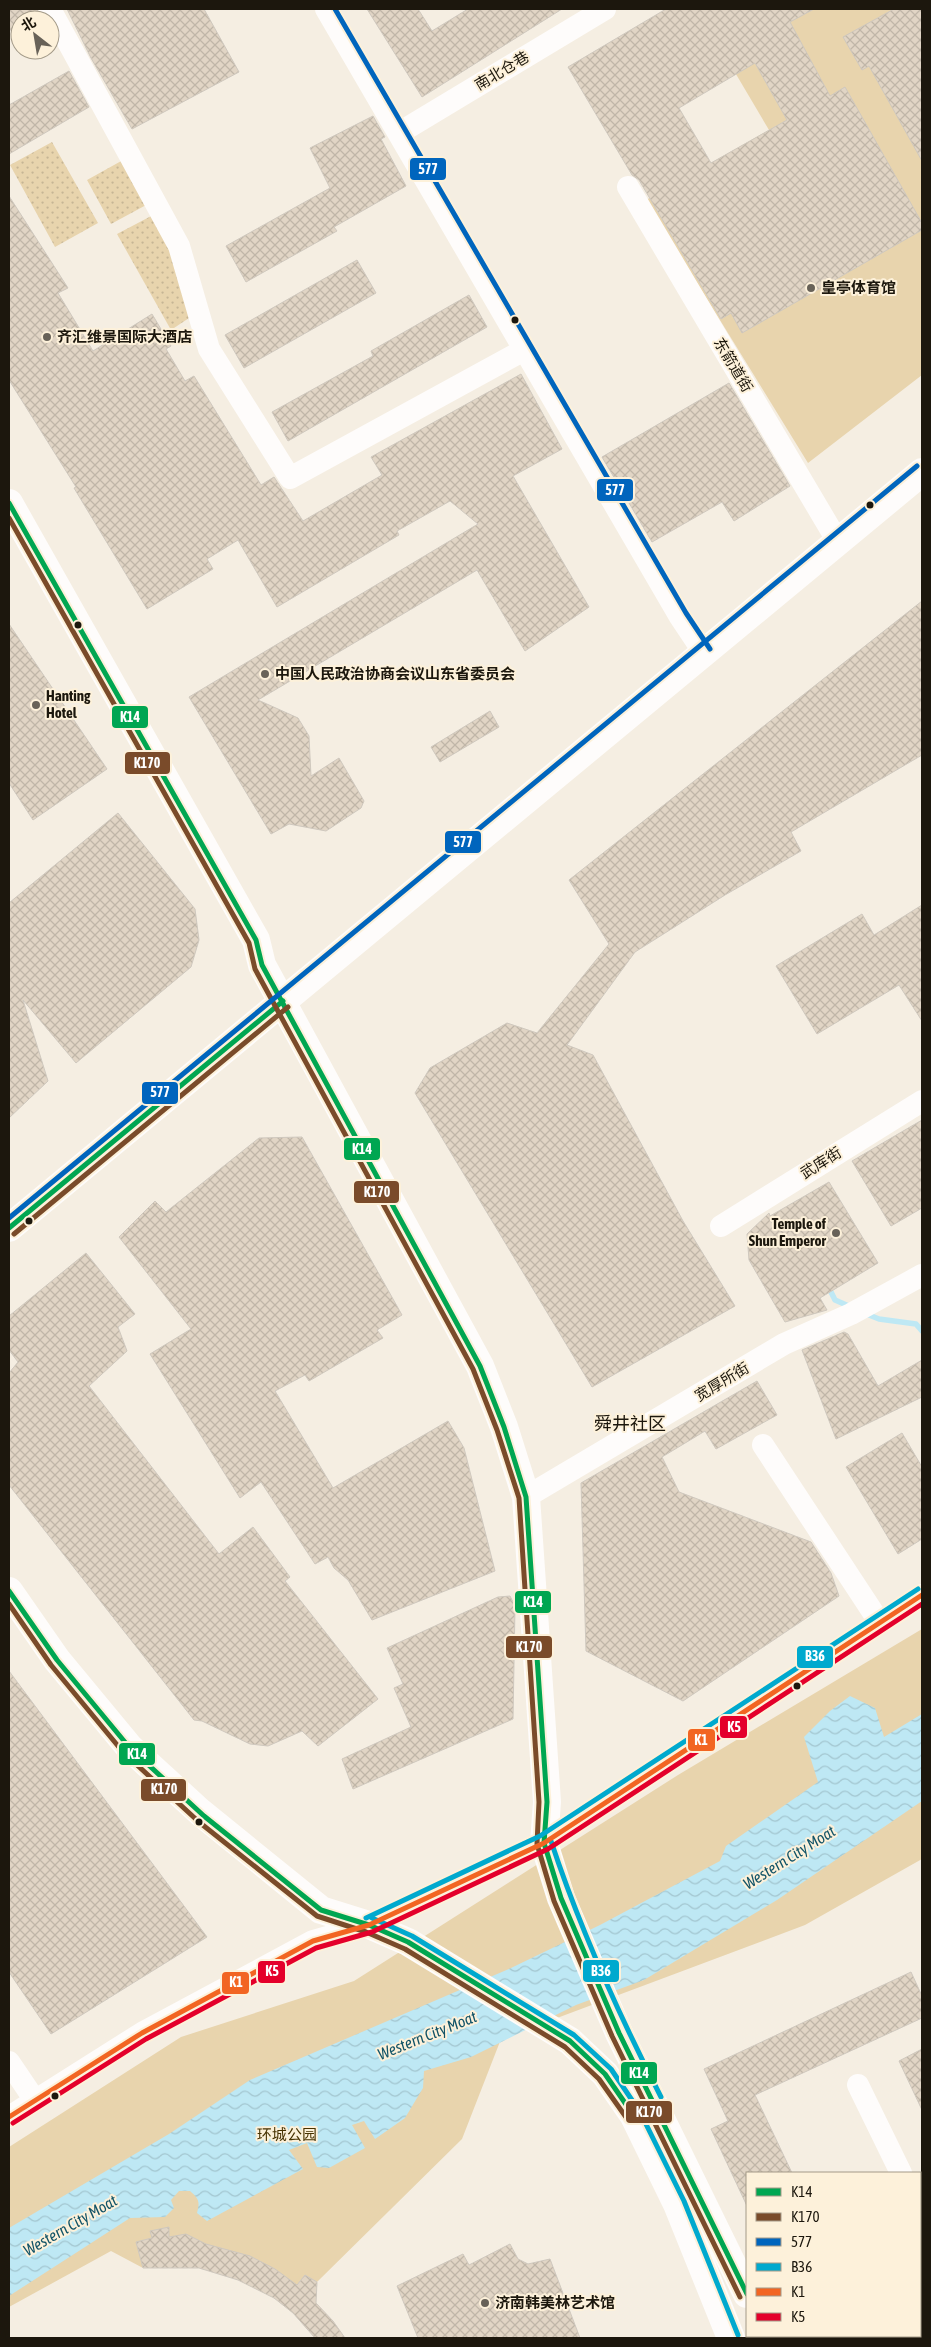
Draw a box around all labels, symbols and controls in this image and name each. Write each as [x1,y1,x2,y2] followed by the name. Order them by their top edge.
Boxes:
[10,10,60,60] north arrow
[18,13,38,34] text: 北
[472,48,532,93] street label: 南北仓巷
[409,157,447,181] line badge: 577
[418,161,438,177] text: 577
[821,279,896,296] place label: 皇亭体育馆
[805,282,817,294] marker: 皇亭体育馆
[510,315,520,325] unlabelled marker
[57,328,192,345] place label: 齐汇维景国际大酒店
[41,331,53,343] marker: 齐汇维景国际大酒店
[711,335,756,395] street label: 东箭道街
[596,478,634,502] line badge: 577
[605,482,625,498] text: 577
[865,500,875,510] unlabelled marker
[73,620,83,630] unlabelled marker
[275,665,515,682] place label: 中国人民政治协商会议山东省委员会
[259,668,271,680] marker: 中国人民政治协商会议山东省委员会
[46,687,91,721] place label: Hanting Hotel
[30,699,42,711] marker: Hanting Hotel
[111,705,149,729] line badge: K14
[120,709,140,725] text: K14
[124,751,171,775] line badge: K170
[134,755,161,771] text: K170
[444,830,482,854] line badge: 577
[453,834,473,850] text: 577
[141,1081,179,1105] line badge: 577
[150,1084,170,1100] text: 577
[343,1137,381,1161] line badge: K14
[352,1141,372,1157] text: K14
[797,1143,844,1182] street label: 武库街
[353,1180,400,1204] line badge: K170
[364,1184,391,1200] text: K170
[749,1215,827,1249] place label: Temple of Shun Emperor
[24,1216,34,1226] unlabelled marker
[830,1227,842,1239] marker: Temple of Shun Emperor
[692,1359,752,1404] street label: 宽厚所街
[594,1413,666,1434] district label: 舜井社区
[514,1590,552,1614] line badge: K14
[523,1594,543,1610] text: K14
[505,1635,553,1659] line badge: K170
[516,1639,543,1655] text: K170
[796,1645,834,1669] line badge: B36
[805,1648,825,1664] text: B36
[792,1681,802,1691] unlabelled marker
[719,1715,748,1739] line badge: K5
[727,1719,741,1735] text: K5
[687,1728,716,1752] line badge: K1
[694,1732,708,1748] text: K1
[118,1742,156,1766] line badge: K14
[127,1746,147,1762] text: K14
[140,1778,187,1802] line badge: K170
[151,1781,178,1797] text: K170
[194,1817,204,1827] unlabelled marker
[740,1821,839,1893] water label: Western City Moat
[582,1959,620,1983] line badge: B36
[257,1960,286,1984] line badge: K5
[265,1963,279,1979] text: K5
[591,1963,611,1979] text: B36
[221,1971,250,1995] line badge: K1
[229,1974,243,1990] text: K1
[375,2007,480,2064] water label: Western City Moat
[620,2061,658,2085] line badge: K14
[629,2065,649,2081] text: K14
[50,2091,60,2101] unlabelled marker
[625,2100,673,2124] line badge: K170
[636,2104,663,2120] text: K170
[257,2126,317,2143] park label: 环城公园
[746,2172,921,2337] legend
[791,2183,812,2200] text: K14
[20,2191,121,2260] water label: Western City Moat
[791,2208,820,2225] text: K170
[791,2233,812,2250] text: 577
[791,2258,812,2275] text: B36
[791,2283,805,2300] text: K1
[495,2294,615,2311] place label: 济南韩美林艺术馆
[479,2297,491,2309] marker: 济南韩美林艺术馆
[791,2308,805,2325] text: K5

